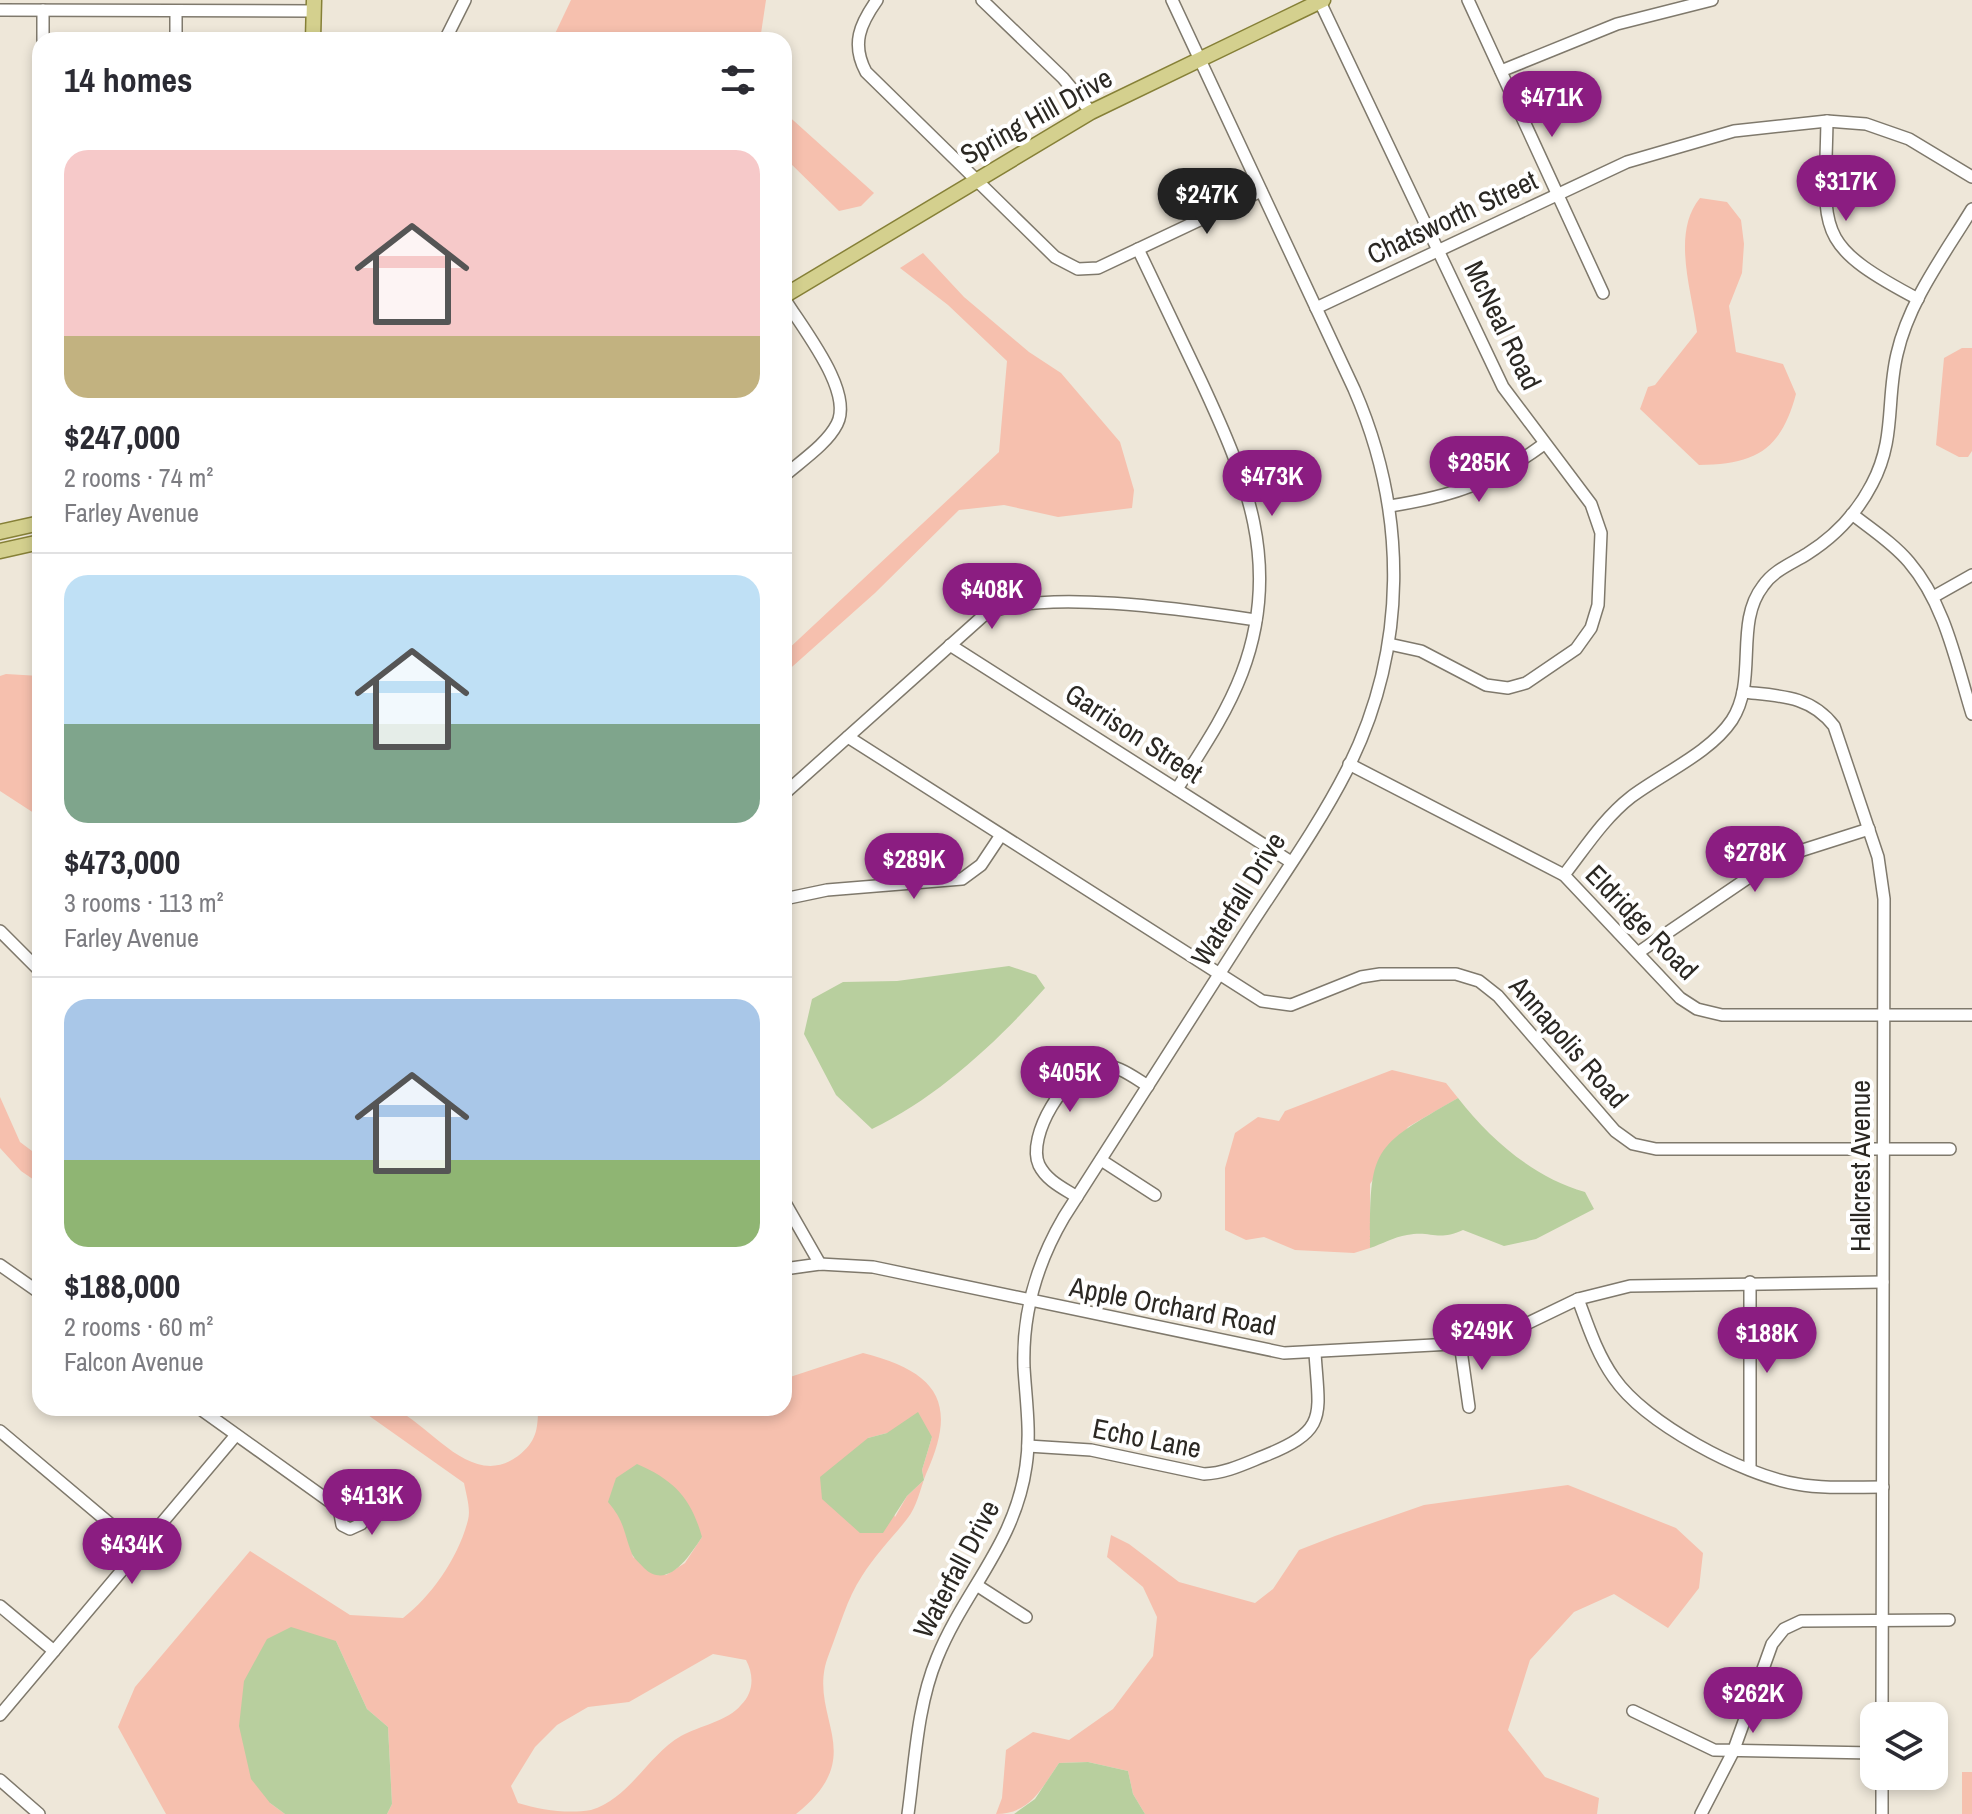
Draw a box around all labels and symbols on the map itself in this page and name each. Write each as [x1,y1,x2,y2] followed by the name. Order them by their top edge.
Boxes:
[953,59,1119,173] street label: Spring Hill Drive
[1496,71,1608,139] pin: $471K
[1790,155,1902,223] pin: $317K
[1361,161,1543,273] street label: Chatsworth Street
[1151,168,1263,236] pin: $247K
[1455,254,1551,396] street label: McNeal Road
[1423,436,1535,504] pin: $285K
[1216,450,1328,518] pin: $473K
[936,563,1048,631] pin: $408K
[1058,674,1210,792] street label: Garrison Street
[1182,825,1294,973] street label: Waterfall Drive
[1699,826,1811,894] pin: $278K
[858,833,970,901] pin: $289K
[1577,856,1707,988] street label: Eldridge Road
[1500,967,1637,1116] street label: Annapolis Road
[1014,1046,1126,1114] pin: $405K
[1841,1080,1879,1252] street label: Hallcrest Avenue
[1066,1267,1279,1345] street label: Apple Orchard Road
[1426,1304,1538,1372] pin: $249K
[1711,1307,1823,1375] pin: $188K
[1089,1409,1205,1467] street label: Echo Lane
[316,1469,428,1537] pin: $413K
[904,1493,1008,1645] street label: Waterfall Drive
[76,1518,188,1586] pin: $434K
[1697,1667,1809,1735] pin: $262K

